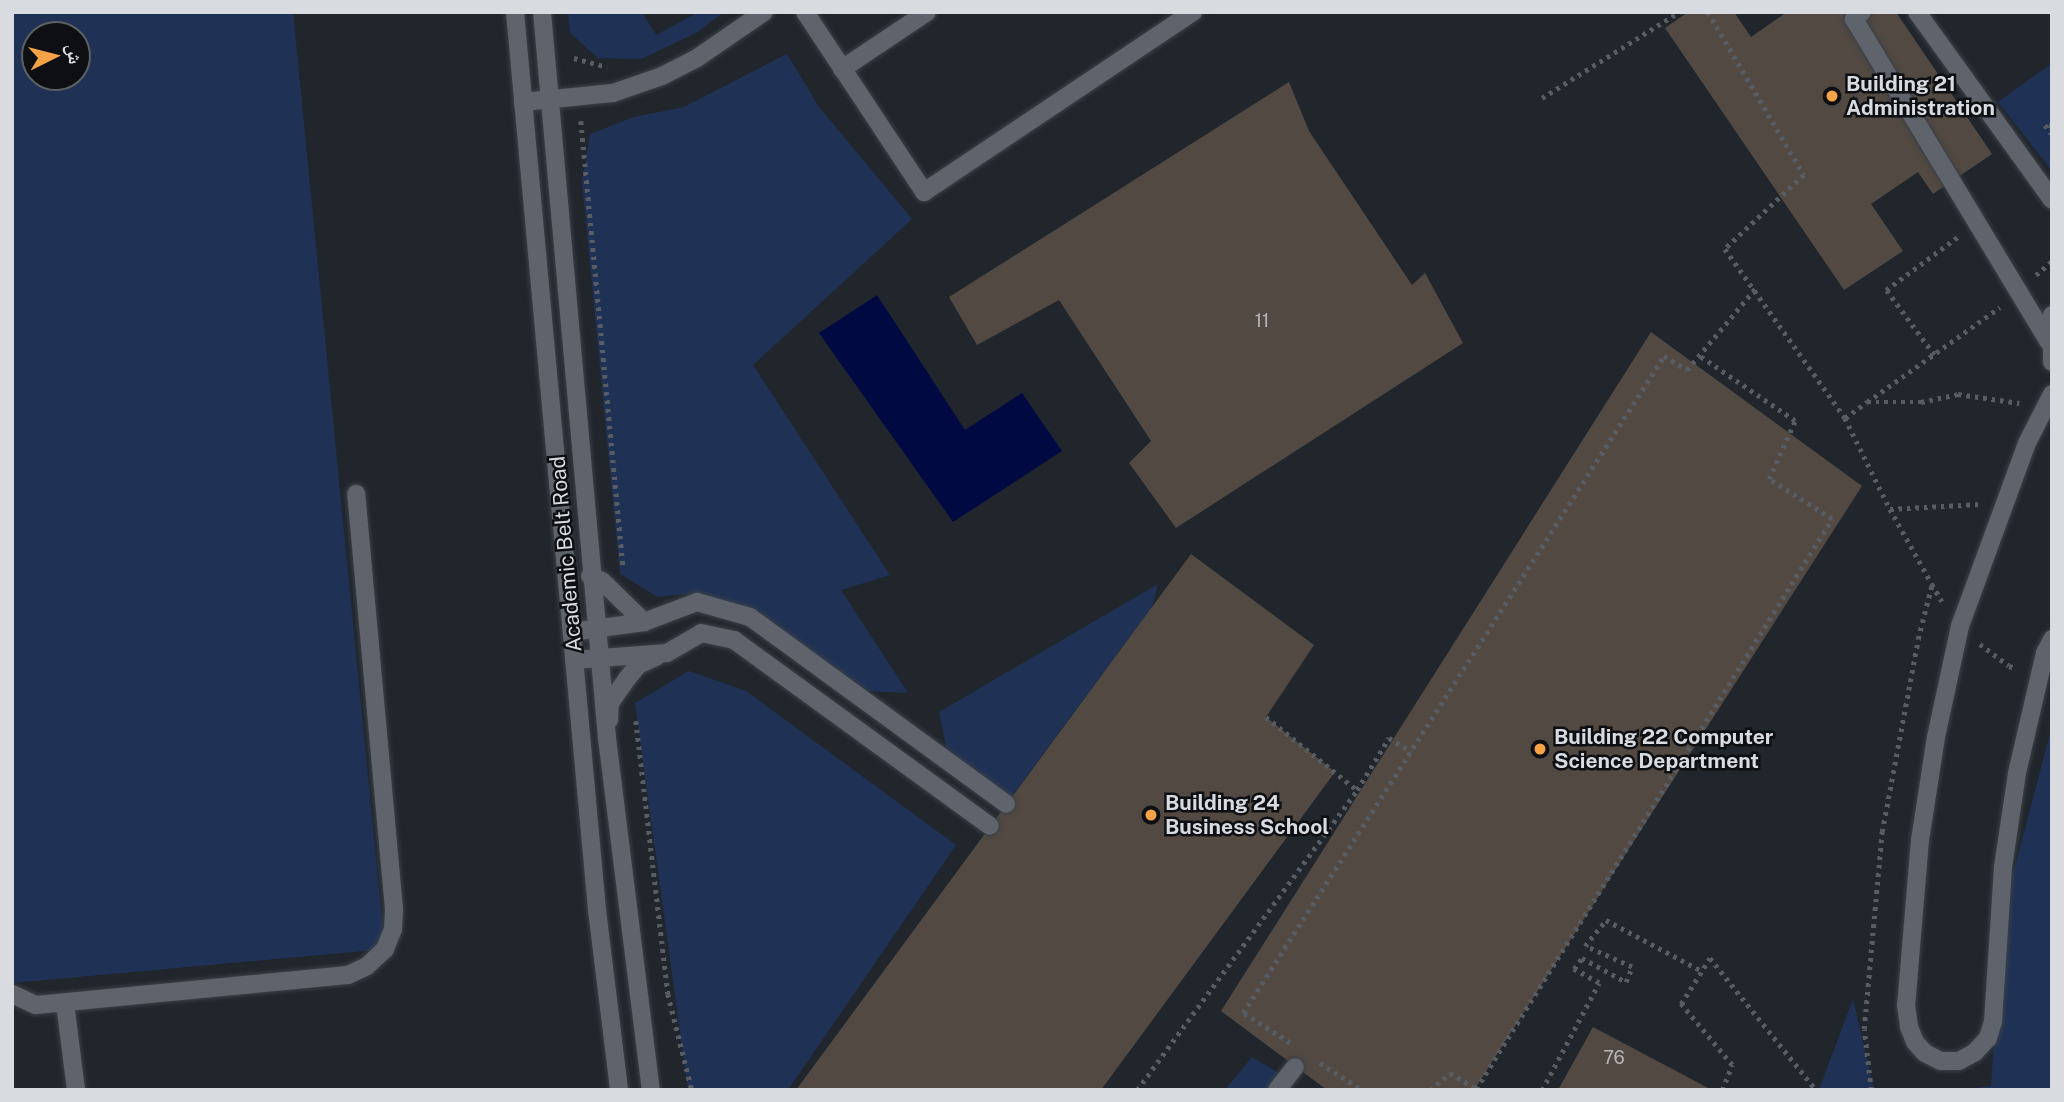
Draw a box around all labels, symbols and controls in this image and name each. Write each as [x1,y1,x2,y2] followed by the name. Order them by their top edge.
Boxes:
[21,21,91,91] north arrow
[63,43,87,65] text: ش
[1846,71,1995,121] place label: Building 21 Administration
[1824,88,1840,104] marker: Building 21 Administration
[1255,310,1269,332] house number: 11
[545,455,587,653] street label: Academic Belt Road
[1554,724,1774,774] place label: Building 22 Computer Science Department
[1532,741,1548,757] marker: Building 22 Computer Science Department
[1165,790,1329,840] place label: Building 24 Business School
[1143,807,1159,823] marker: Building 24 Business School
[1603,1047,1625,1069] house number: 76

